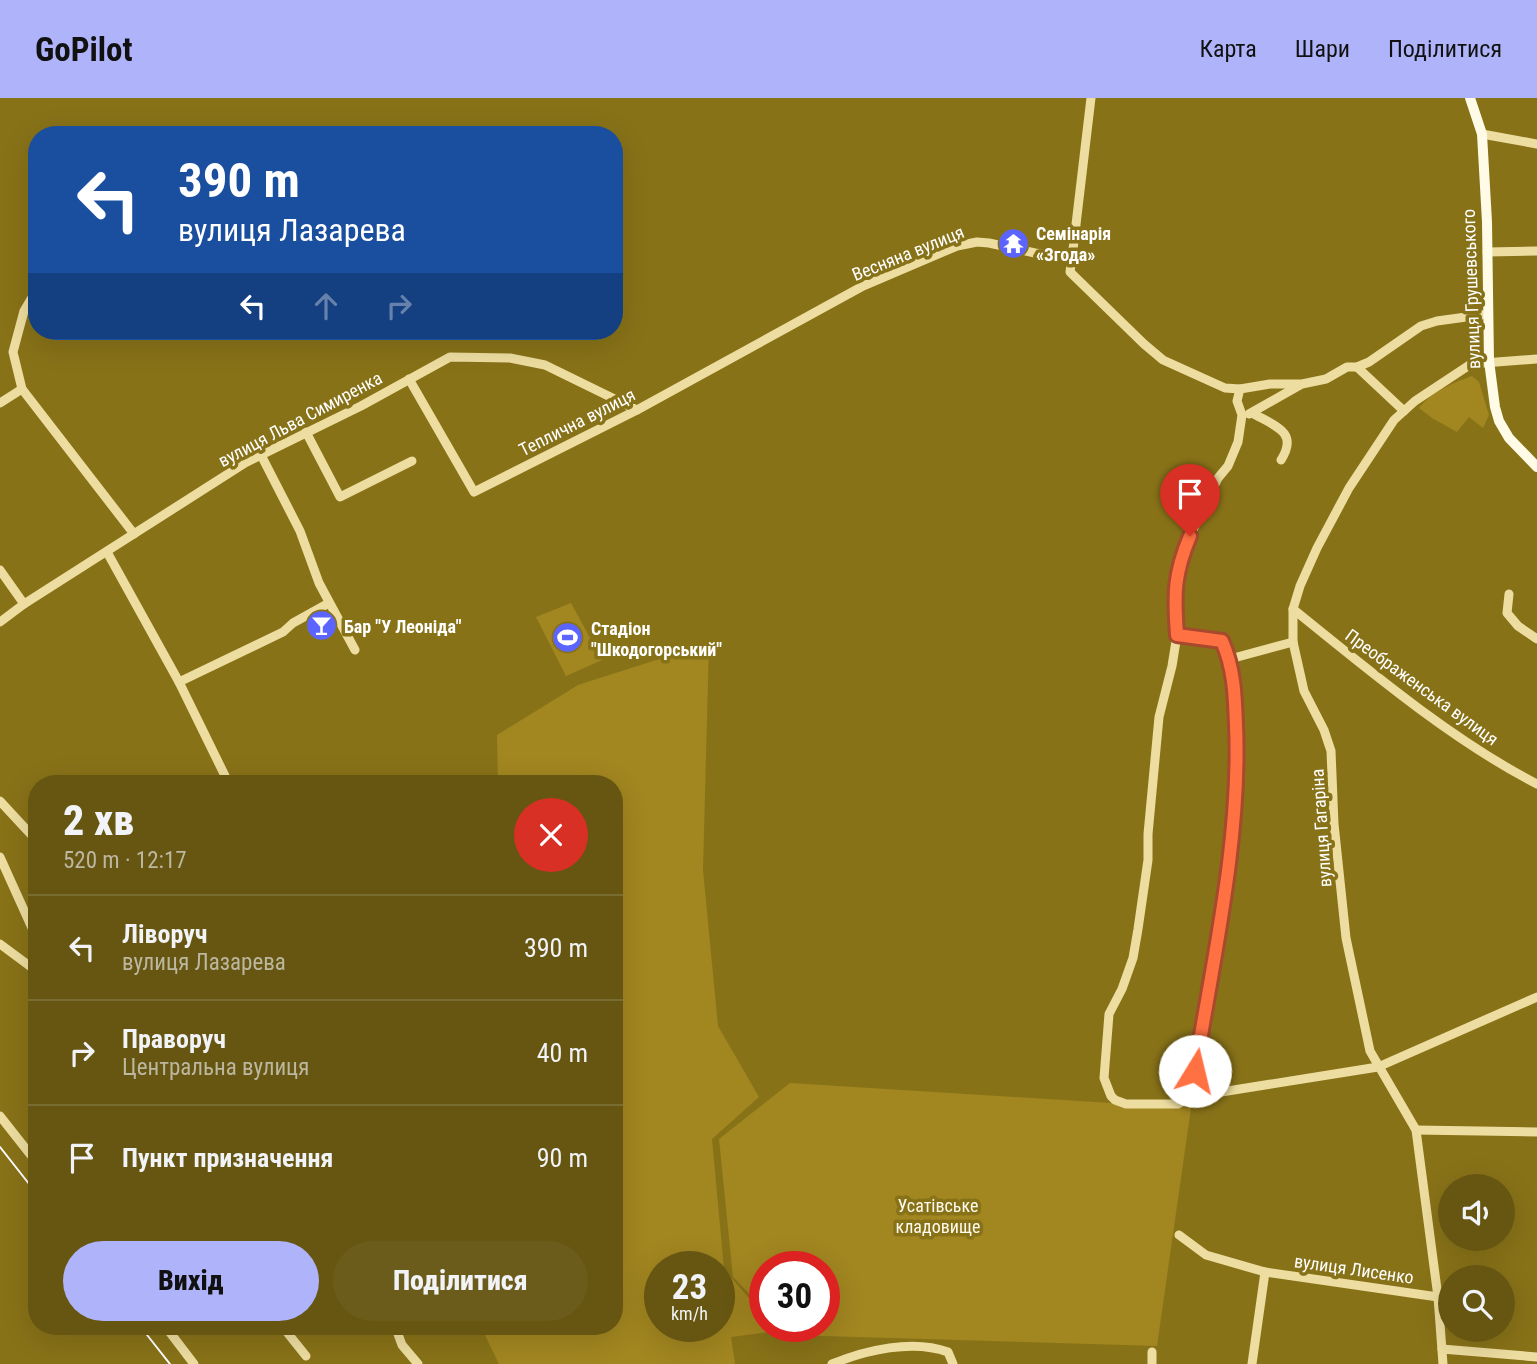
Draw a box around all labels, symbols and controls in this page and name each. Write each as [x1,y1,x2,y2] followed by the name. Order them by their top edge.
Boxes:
[35,30,133,69] text: GoPilot
[1199,35,1257,63] text: Карта
[1295,35,1350,63] text: Шари
[1388,35,1502,63] text: Поділитися
[178,152,300,209] text: 390 m
[63,154,154,245] icon: left
[1458,209,1484,369] street label: вулиця Грушевського
[178,211,406,249] text: вулиця Лазарева
[849,221,967,285] street label: Весняна вулиця
[1036,223,1111,265] place label: Семінарія «Згода»
[996,226,1030,260] temple icon: Семінарія «Згода»
[234,287,272,325] icon: left
[307,287,345,325] icon: ahead
[380,287,418,325] icon: right
[215,367,385,471] street label: вулиця Льва Симиренка
[515,384,639,460] street label: Теплична вулиця
[1160,464,1220,536] pin
[1171,475,1209,513] icon: arrive
[304,609,338,643] bar icon: Бар "У Леоніда"
[344,616,462,637] place label: Бар "У Леоніда"
[591,618,722,660] place label: Стадіон "Шкодогорський"
[551,621,585,655] sports icon: Стадіон "Шкодогорський"
[1341,624,1503,750] street label: Преображенська вулиця
[1306,768,1336,888] street label: вулиця Гагаріна
[63,796,134,845] text: 2 хв
[514,798,588,872] button: close
[63,847,187,874] text: 520 m · 12:17
[122,919,207,949] text: Ліворуч
[63,929,101,967] icon: left
[524,933,588,963] text: 390 m
[122,949,286,976] text: вулиця Лазарева
[122,1024,226,1054] text: Праворуч
[63,1034,101,1072] icon: right
[1158,1034,1232,1108] position arrow
[537,1038,588,1068] text: 40 m
[122,1054,309,1081] text: Центральна вулиця
[63,1139,101,1177] icon: arrive
[122,1143,333,1173] text: Пункт призначення
[537,1143,588,1173] text: 90 m
[1438,1174,1515,1342] map controls
[1438,1174,1515,1251] button: sound
[896,1195,980,1237] park label: Усатівське кладовище
[63,1241,319,1321] button: Вихід
[333,1241,588,1321] button: Поділитися
[1293,1250,1415,1288] street label: вулиця Лисенко
[749,1251,840,1342] speed limit sign: 30
[1438,1265,1515,1342] button: search
[672,1267,707,1308] text: 23
[671,1303,708,1324] text: km/h

